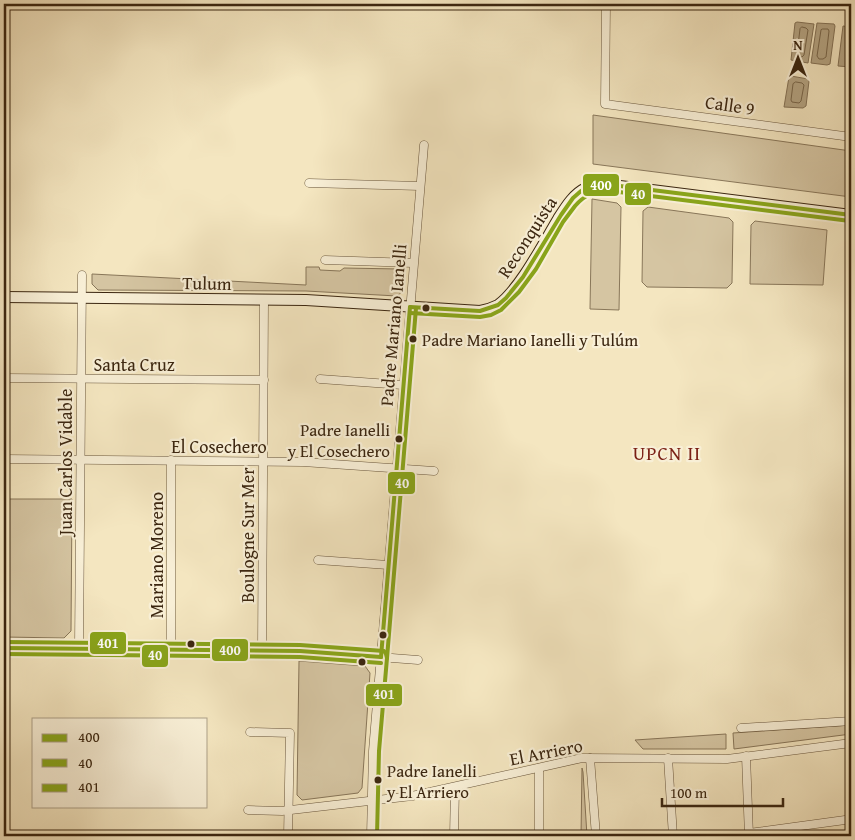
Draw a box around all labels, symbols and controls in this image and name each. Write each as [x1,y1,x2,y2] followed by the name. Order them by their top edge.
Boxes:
[772,32,822,82] north arrow
[793,35,803,55] text: N
[704,88,756,122] street label: Calle 9
[582,173,620,197] line badge: 400
[590,175,612,195] text: 400
[624,182,652,206] line badge: 40
[631,184,645,204] text: 40
[491,191,564,283] street label: Reconquista
[372,243,414,407] street label: Padre Mariano Ianelli
[182,269,232,297] street label: Tulum
[421,303,431,313] unlabelled marker
[422,327,638,352] place label: Padre Mariano Ianelli y Tulúm
[408,334,418,344] marker: Padre Mariano Ianelli y Tulúm
[93,351,175,378] street label: Santa Cruz
[52,389,79,537] street label: Juan Carlos Vidable
[287,417,390,463] place label: Padre Ianelli y El Cosechero
[171,433,267,460] street label: El Cosechero
[394,434,404,444] marker: Padre Ianelli y El Cosechero
[633,439,701,467] district label: UPCN II
[234,467,261,603] street label: Boulogne Sur Mer
[387,471,416,495] line badge: 40
[395,473,409,493] text: 40
[143,492,170,618] street label: Mariano Moreno
[378,630,388,640] unlabelled marker
[89,631,127,655] line badge: 401
[97,633,119,653] text: 401
[211,638,249,662] line badge: 400
[186,639,196,649] unlabelled marker
[219,640,241,660] text: 400
[141,644,169,668] line badge: 40
[148,645,162,665] text: 40
[357,657,367,667] unlabelled marker
[365,683,403,707] line badge: 401
[373,684,395,704] text: 401
[32,718,208,808] legend
[78,726,100,747] text: 400
[507,732,585,772] street label: El Arriero
[78,752,92,773] text: 40
[386,758,477,804] place label: Padre Ianelli y El Arriero
[373,775,383,785] marker: Padre Ianelli y El Arriero
[662,775,784,807] scale bar
[78,776,100,797] text: 401
[670,782,708,803] text: 100 m

